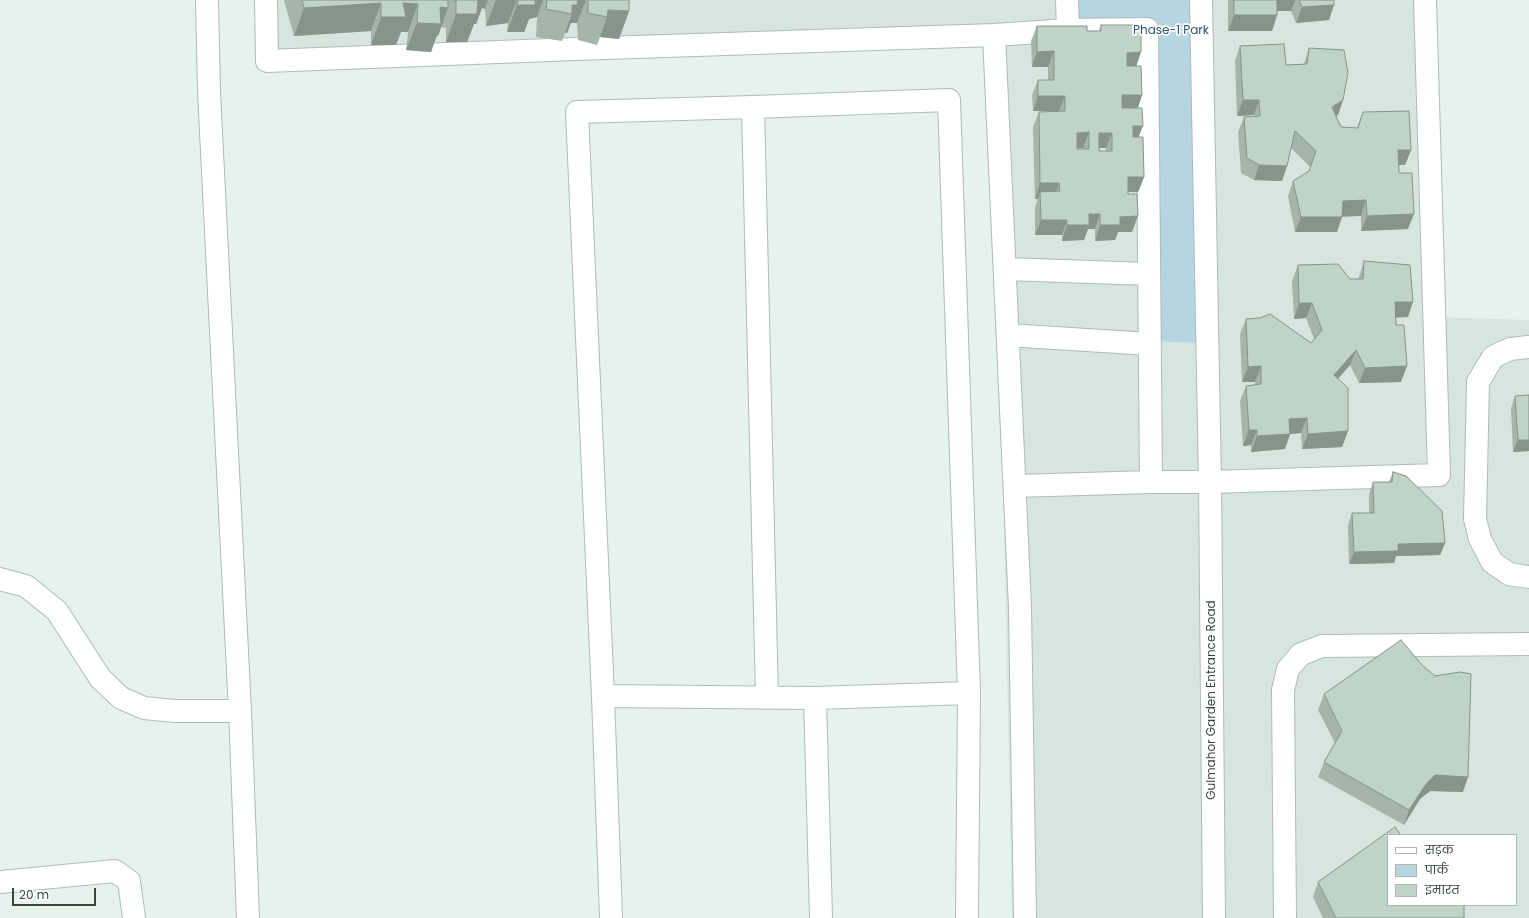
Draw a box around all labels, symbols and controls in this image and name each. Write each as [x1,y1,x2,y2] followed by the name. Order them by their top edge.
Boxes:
[1133,24,1209,38] park label: Phase-1 Park
[1205,600,1219,800] street label: Gulmahor Garden Entrance Road
[1387,834,1517,906] legend
[1425,841,1454,858] text: सड़क
[1425,861,1448,878] text: पार्क
[14,880,98,906] scale bar
[1425,881,1460,898] text: इमारत
[19,886,49,903] text: 20 m

